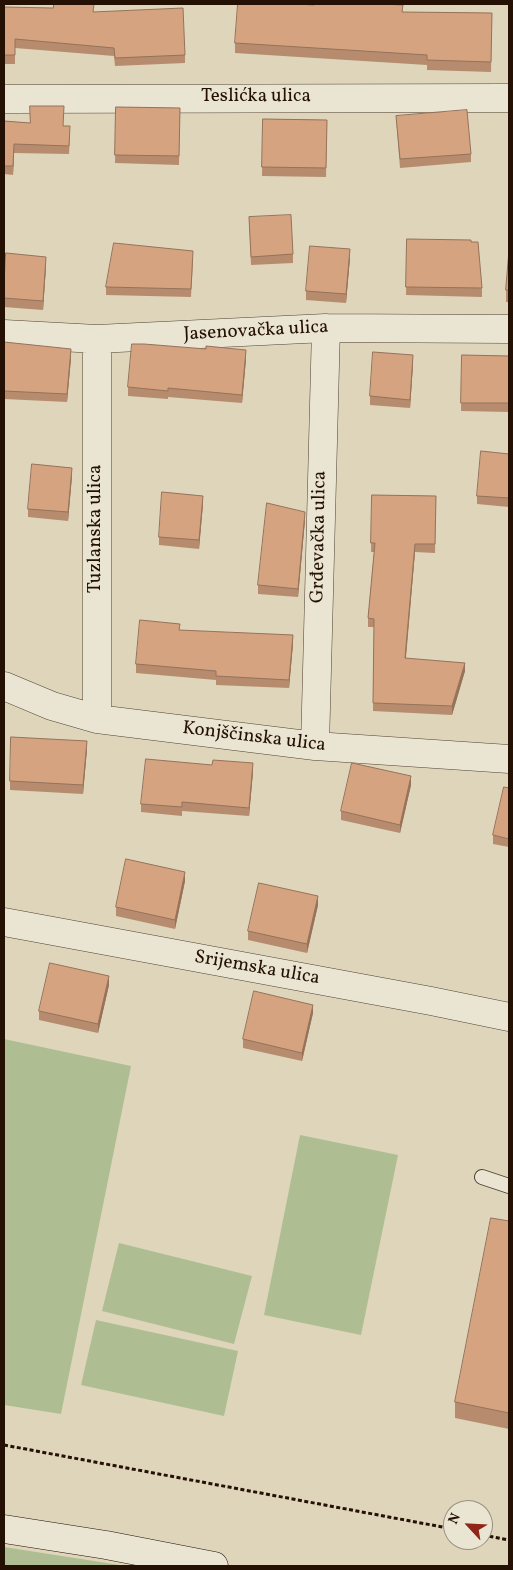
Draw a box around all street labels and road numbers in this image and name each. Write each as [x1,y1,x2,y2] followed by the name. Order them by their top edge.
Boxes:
[201,87,311,109] street label: Teslićka ulica
[183,317,329,347] street label: Jasenovačka ulica
[86,465,108,593] street label: Tuzlanska ulica
[307,471,333,603] street label: Grđevačka ulica
[181,718,327,758] street label: Konjščinska ulica
[192,947,322,991] street label: Srijemska ulica

